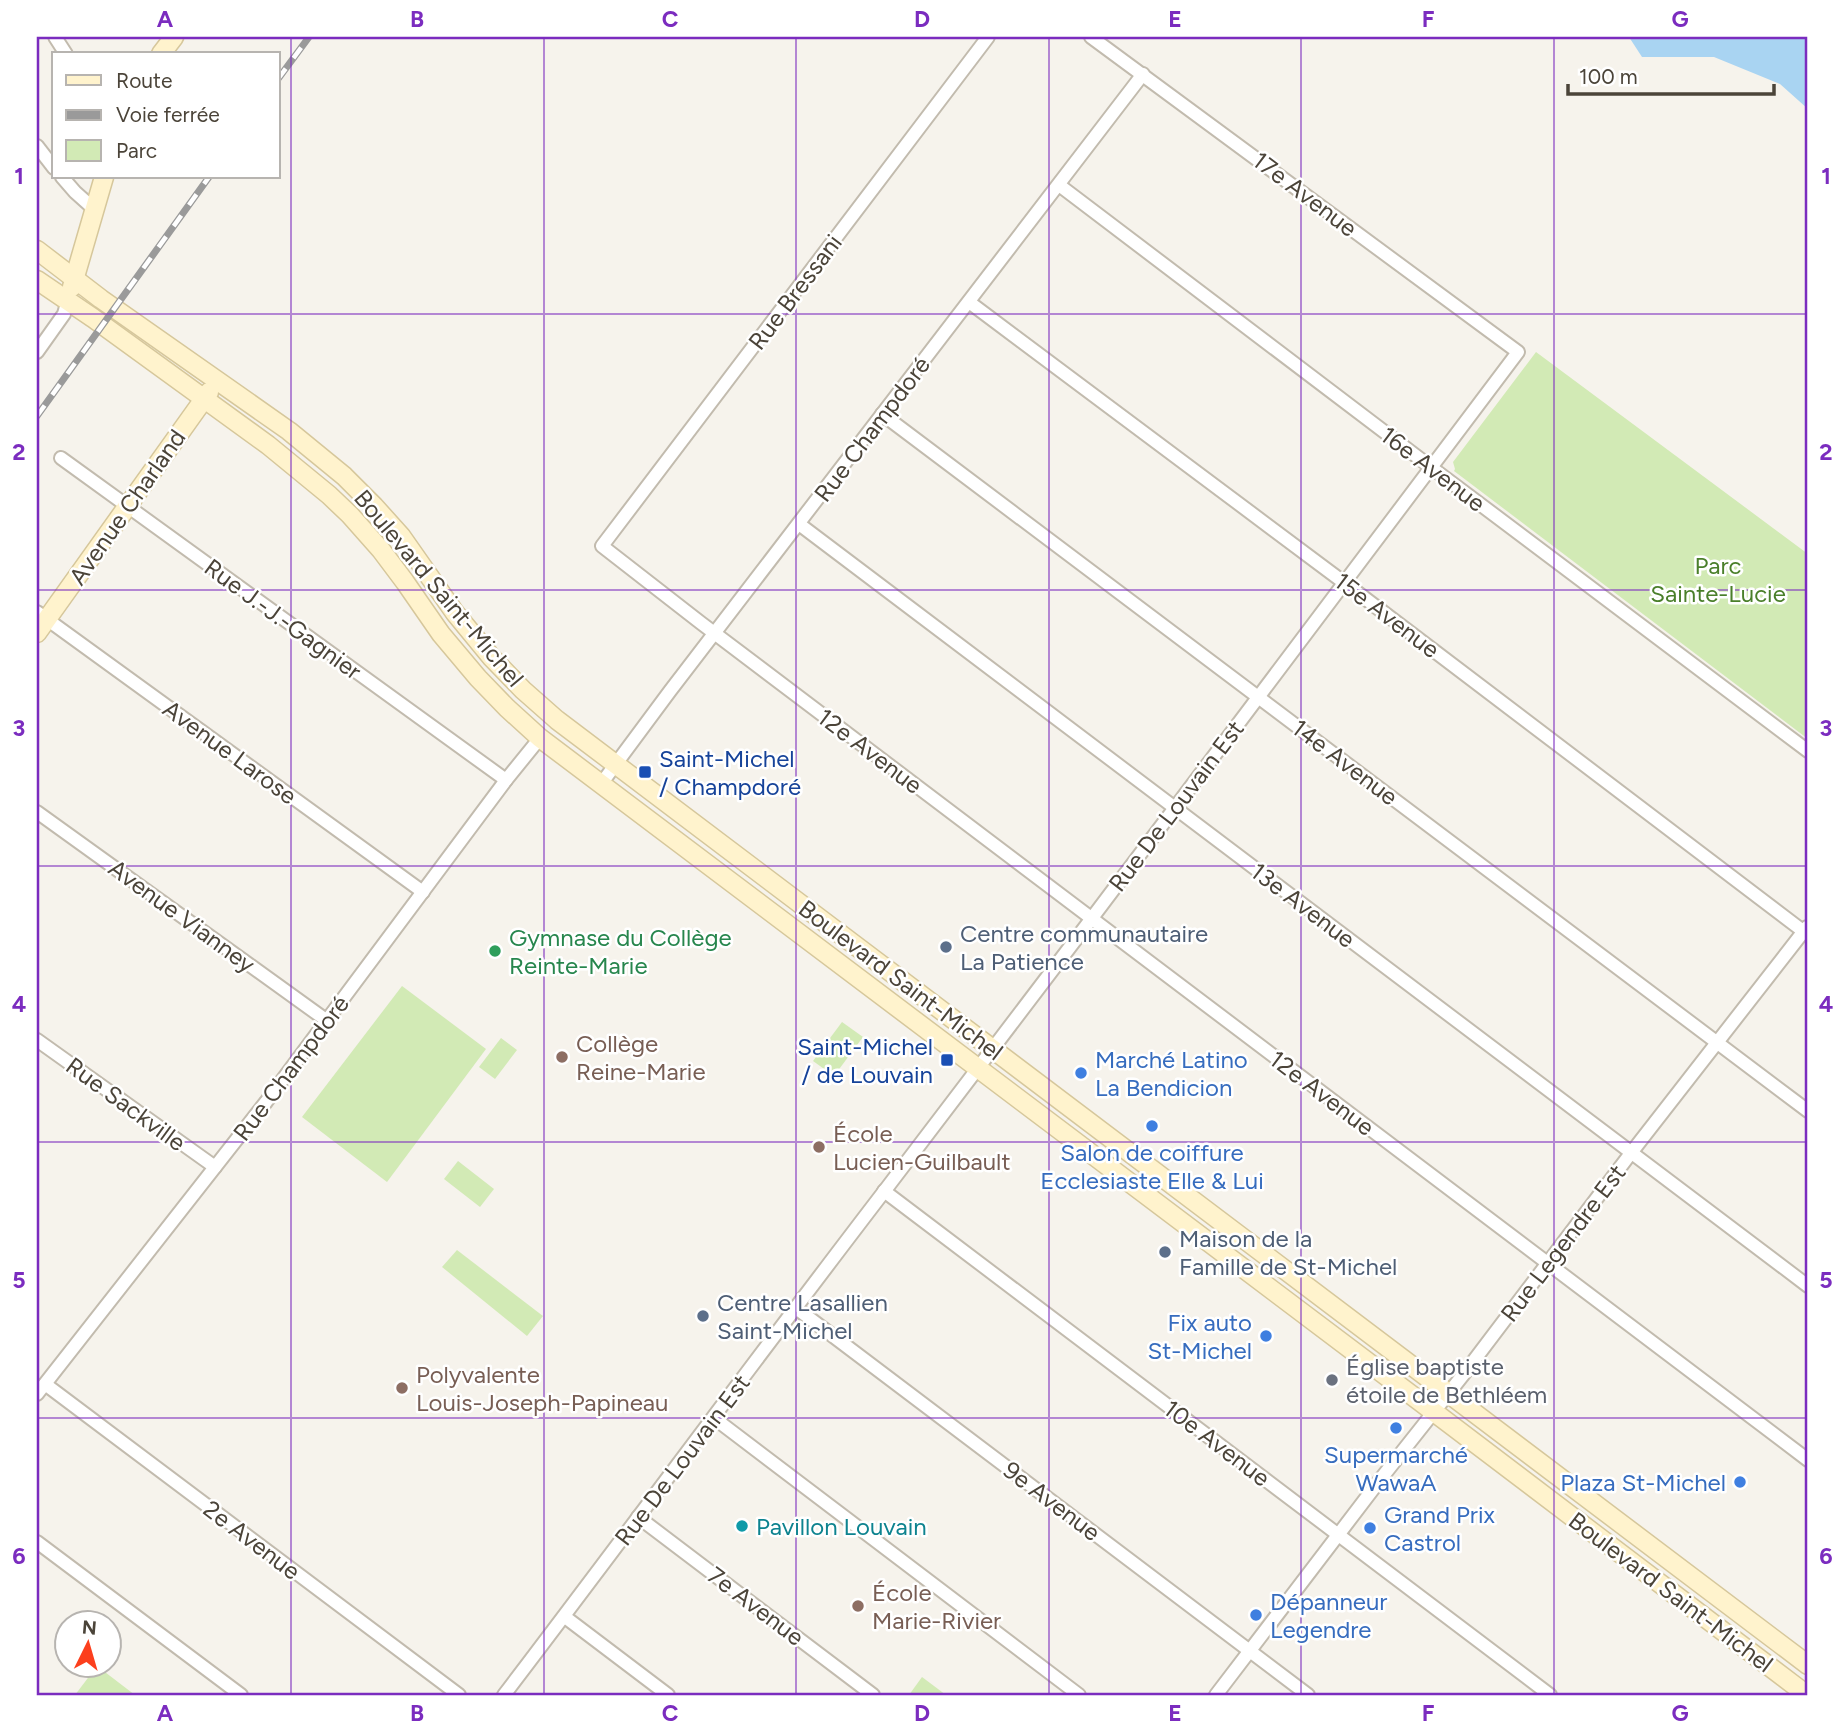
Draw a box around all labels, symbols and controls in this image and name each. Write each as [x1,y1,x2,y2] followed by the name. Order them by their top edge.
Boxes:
[157,5,174,33] text: A
[410,5,424,33] text: B
[662,5,679,33] text: C
[914,5,930,33] text: D
[1168,5,1182,33] text: E
[1422,5,1435,33] text: F
[1671,5,1689,33] text: G
[52,52,280,178] legend
[1568,52,1775,96] scale bar
[1579,64,1638,89] text: 100 m
[116,68,172,93] text: Route
[116,102,220,127] text: Voie ferrée
[116,138,157,163] text: Parc
[1247,145,1363,243] street label: 17e Avenue
[14,162,24,190] text: 1
[1821,162,1831,190] text: 1
[742,229,848,355] street label: Rue Bressani
[808,351,936,507] street label: Rue Champdoré
[1375,420,1491,518] street label: 16e Avenue
[63,424,191,590] street label: Avenue Charland
[12,438,26,466] text: 2
[1819,438,1833,466] text: 2
[348,484,530,692] street label: Boulevard Saint-Michel
[1650,551,1786,608] park label: Parc Sainte-Lucie
[199,552,367,686] street label: Rue J.-J.-Gagnier
[1329,566,1445,664] street label: 15e Avenue
[158,694,302,810] street label: Avenue Larose
[812,702,928,800] street label: 12e Avenue
[1286,713,1404,811] street label: 14e Avenue
[13,714,25,742] text: 3
[1820,714,1832,742] text: 3
[1102,715,1250,897] street label: Rue De Louvain Est
[659,744,801,801] place label: Saint-Michel / Champdoré
[637,764,653,780] marker: Saint-Michel / Champdoré
[103,853,261,979] street label: Avenue Vianney
[1245,856,1361,954] street label: 13e Avenue
[793,894,1009,1066] street label: Boulevard Saint-Michel
[960,919,1208,976] place label: Centre communautaire La Patience
[509,923,732,980] place label: Gymnase du Collège Reinte-Marie
[938,939,954,955] marker: Centre communautaire La Patience
[487,943,503,959] marker: Gymnase du Collège Reinte-Marie
[12,990,26,1018] text: 4
[227,990,355,1146] street label: Rue Champdoré
[1819,990,1833,1018] text: 4
[576,1029,706,1086] place label: Collège Reine-Marie
[797,1032,933,1089] place label: Saint-Michel / de Louvain
[1264,1044,1380,1142] street label: 12e Avenue
[1095,1045,1248,1102] place label: Marché Latino La Bendicion
[554,1049,570,1065] marker: Collège Reine-Marie
[61,1051,191,1157] street label: Rue Sackville
[939,1052,955,1068] marker: Saint-Michel / de Louvain
[1073,1065,1089,1081] marker: Marché Latino La Bendicion
[1144,1118,1160,1134] marker: Salon de coiffure Ecclesiaste Elle & Lui
[833,1119,1010,1176] place label: École Lucien-Guilbault
[1040,1138,1264,1195] place label: Salon de coiffure Ecclesiaste Elle & Lui
[811,1139,827,1155] marker: École Lucien-Guilbault
[1494,1159,1632,1327] street label: Rue Legendre Est
[1179,1224,1397,1281] place label: Maison de la Famille de St-Michel
[1157,1244,1173,1260] marker: Maison de la Famille de St-Michel
[12,1266,26,1294] text: 5
[1819,1266,1833,1294] text: 5
[717,1288,888,1345] place label: Centre Lasallien Saint-Michel
[695,1308,711,1324] marker: Centre Lasallien Saint-Michel
[1148,1308,1252,1365] place label: Fix auto St-Michel
[1258,1328,1274,1344] marker: Fix auto St-Michel
[1346,1352,1547,1409] place label: Église baptiste étoile de Bethléem
[416,1360,668,1417] place label: Polyvalente Louis-Joseph-Papineau
[608,1369,756,1551] street label: Rue De Louvain Est
[1324,1372,1340,1388] marker: Église baptiste étoile de Bethléem
[394,1380,410,1396] marker: Polyvalente Louis-Joseph-Papineau
[1158,1394,1276,1492] street label: 10e Avenue
[1388,1420,1404,1436] marker: Supermarché WawaA
[1324,1440,1468,1497] place label: Supermarché WawaA
[998,1455,1106,1547] street label: 9e Avenue
[1560,1468,1726,1497] place label: Plaza St-Michel
[1732,1474,1748,1490] marker: Plaza St-Michel
[198,1494,306,1586] street label: 2e Avenue
[1384,1500,1495,1557] place label: Grand Prix Castrol
[1563,1506,1779,1678] street label: Boulevard Saint-Michel
[756,1512,927,1541] place label: Pavillon Louvain
[734,1518,750,1534] marker: Pavillon Louvain
[1362,1520,1378,1536] marker: Grand Prix Castrol
[12,1542,26,1570] text: 6
[1819,1542,1833,1570] text: 6
[702,1560,810,1652] street label: 7e Avenue
[872,1578,1001,1635] place label: École Marie-Rivier
[1270,1587,1387,1644] place label: Dépanneur Legendre
[850,1598,866,1614] marker: École Marie-Rivier
[1248,1607,1264,1623] marker: Dépanneur Legendre
[52,1610,122,1680] north arrow
[81,1615,98,1640] text: N
[157,1699,174,1727] text: A
[410,1699,424,1727] text: B
[662,1699,679,1727] text: C
[914,1699,930,1727] text: D
[1168,1699,1182,1727] text: E
[1422,1699,1435,1727] text: F
[1671,1699,1689,1727] text: G

